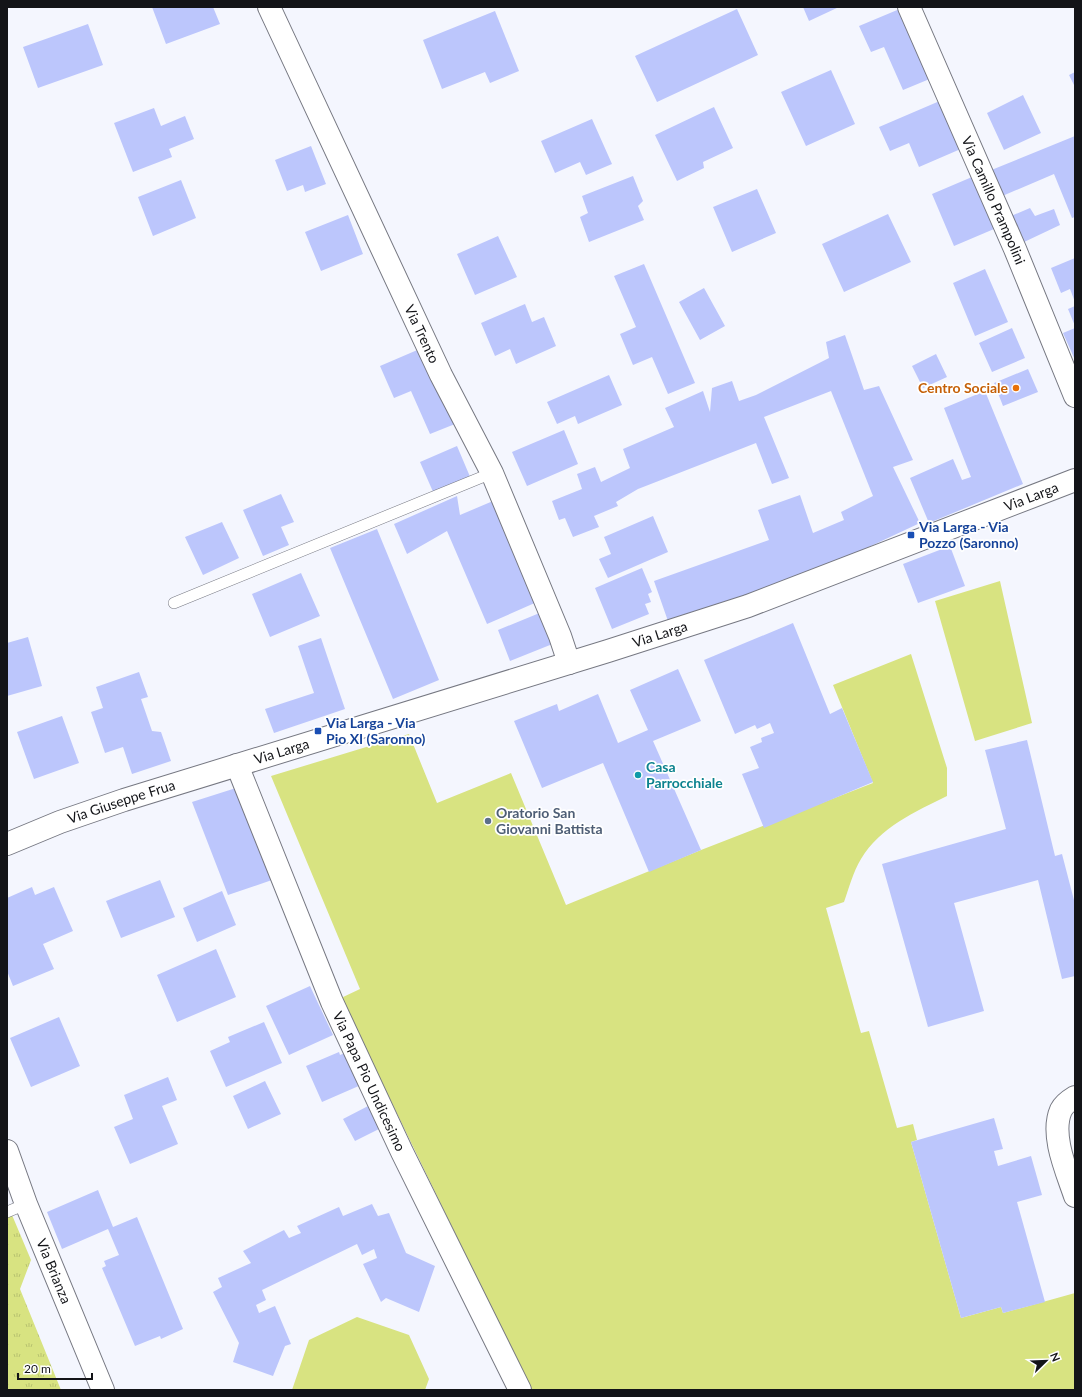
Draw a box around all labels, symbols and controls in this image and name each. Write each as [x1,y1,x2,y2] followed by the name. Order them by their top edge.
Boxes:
[959,133,1029,267] street label: Via Camillo Prampolini
[401,302,443,366] street label: Via Trento
[918,379,1009,396] place label: Centro Sociale
[1011,383,1021,393] marker: Centro Sociale
[1001,478,1061,515] street label: Via Larga
[918,518,1018,551] place label: Via Larga - Via Pozzo (Saronno)
[906,530,916,540] marker: Via Larga - Via Pozzo (Saronno)
[630,617,689,651] street label: Via Larga
[325,714,426,747] place label: Via Larga - Via Pio XI (Saronno)
[313,726,323,736] marker: Via Larga - Via Pio XI (Saronno)
[252,735,311,767] street label: Via Larga
[646,758,723,791] place label: Casa Parrocchiale
[633,770,643,780] marker: Casa Parrocchiale
[65,776,177,827] street label: Via Giuseppe Frua
[496,804,603,837] place label: Oratorio San Giovanni Battista
[483,816,493,826] marker: Oratorio San Giovanni Battista
[330,1009,409,1154] street label: Via Papa Pio Undicesimo
[33,1236,75,1306] street label: Via Brianza
[1026,1341,1066,1381] north arrow
[1048,1350,1063,1363] text: N
[18,1355,92,1381] scale bar
[24,1361,51,1376] text: 20 m

